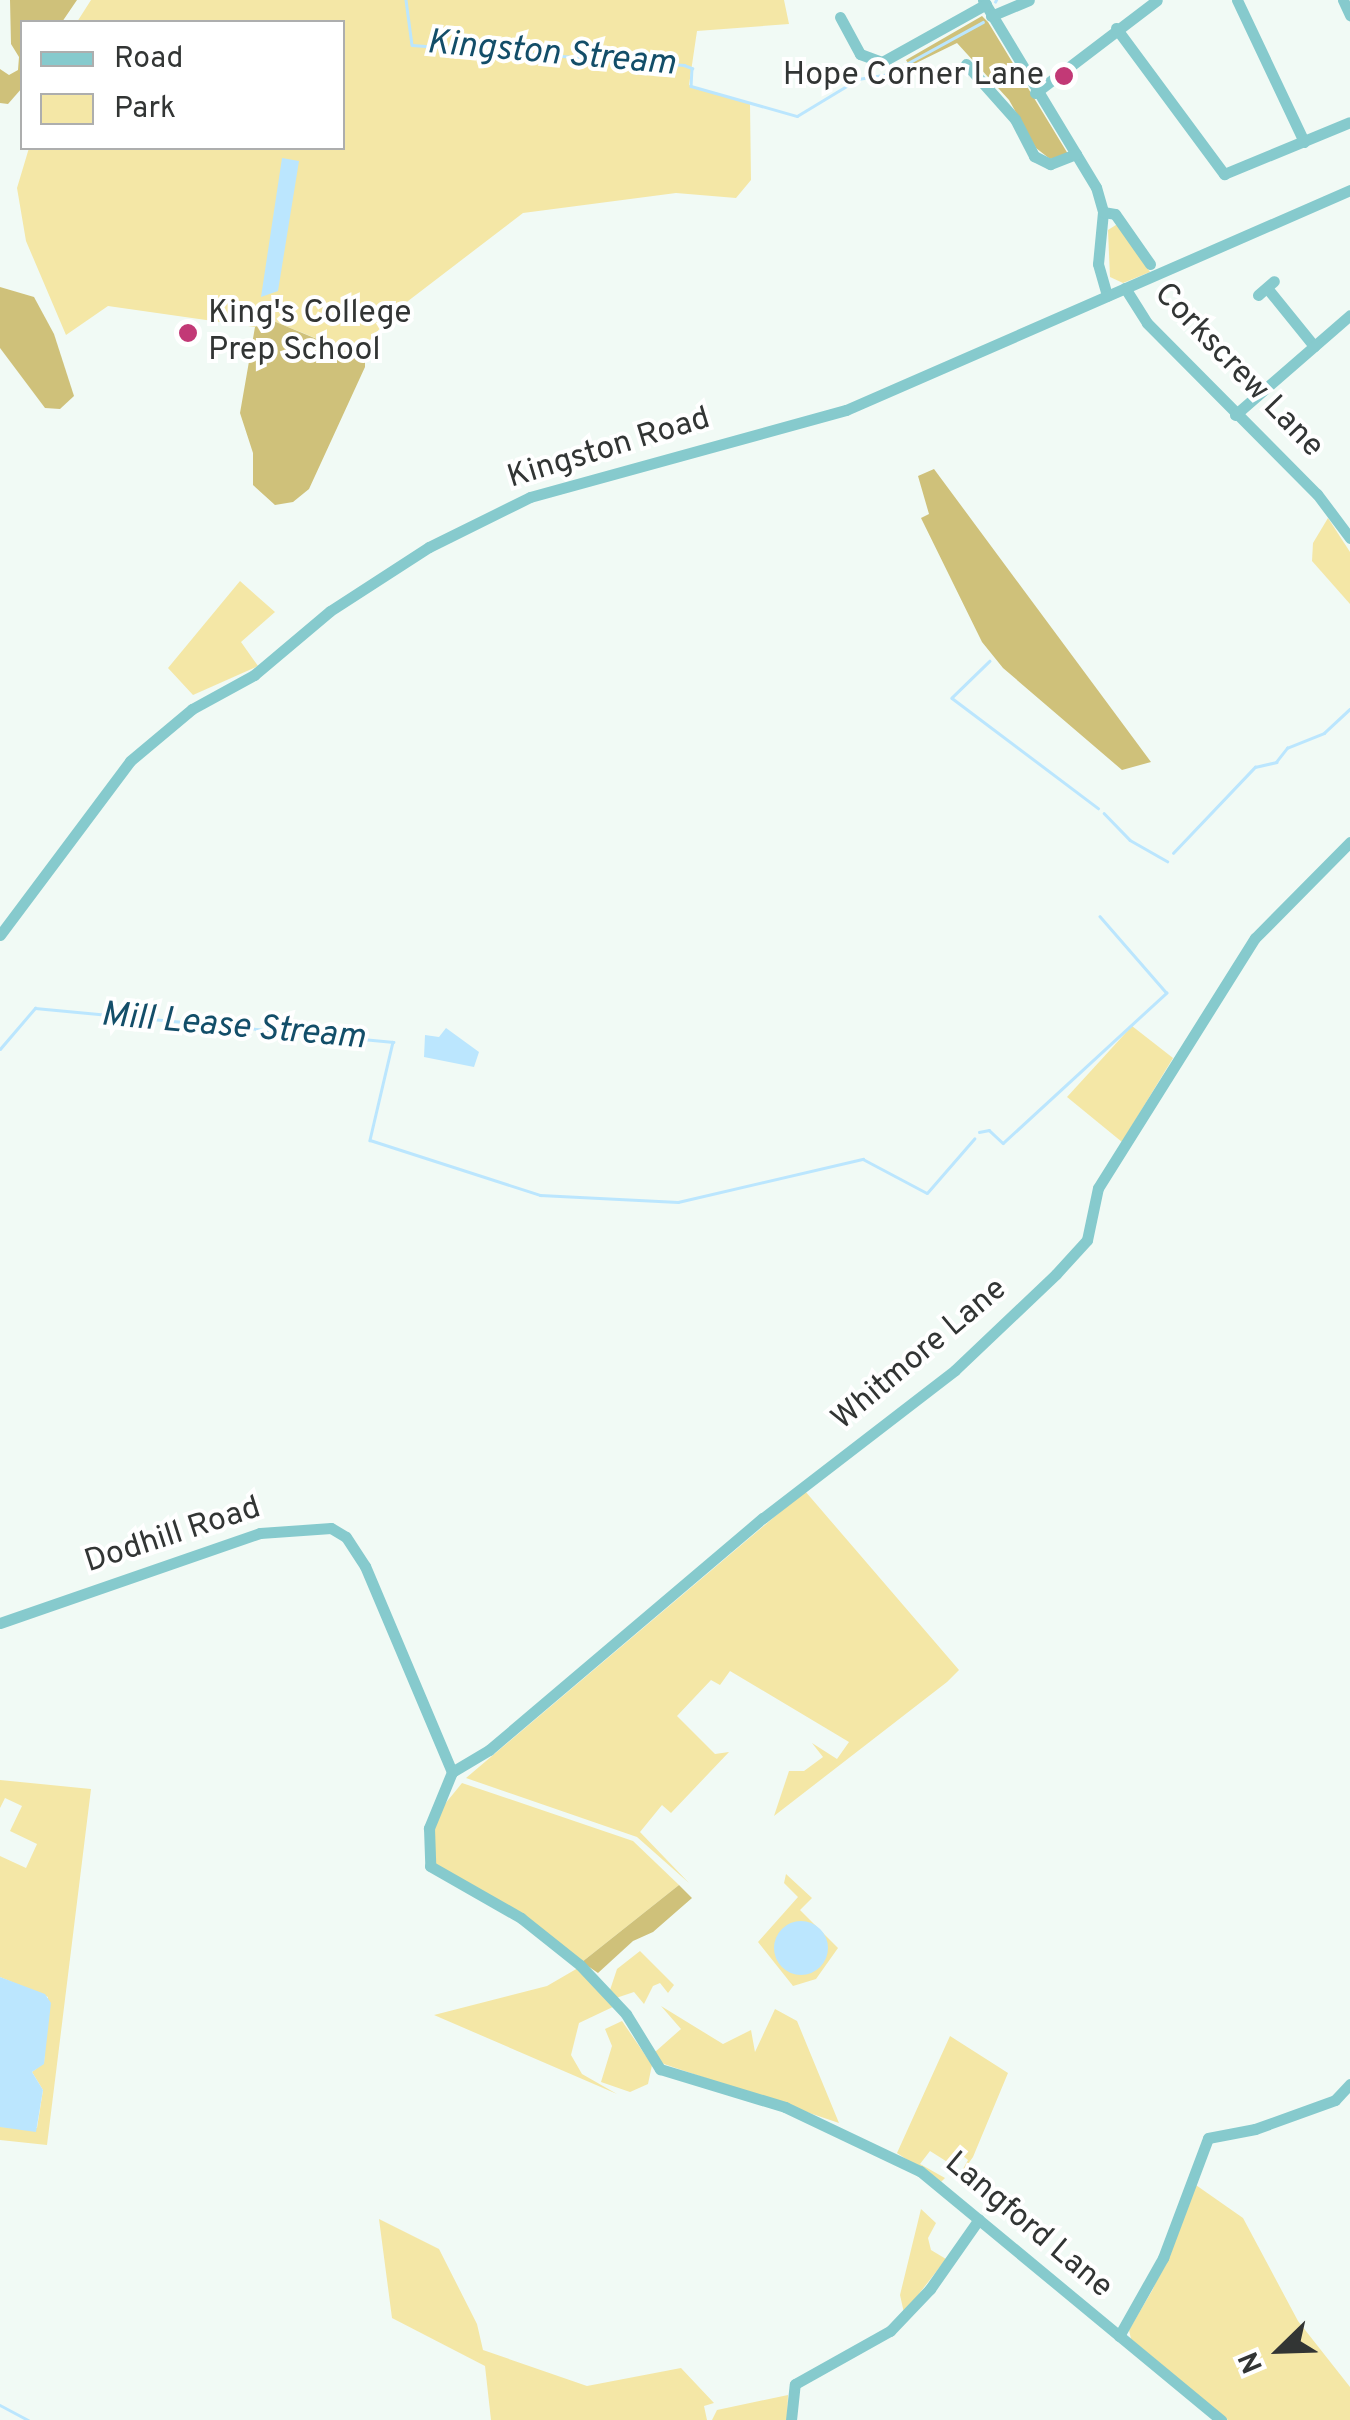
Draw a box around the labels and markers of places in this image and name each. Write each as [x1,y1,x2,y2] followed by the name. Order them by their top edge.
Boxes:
[783,57,1044,95] place label: Hope Corner Lane
[1053,65,1075,87] marker: Hope Corner Lane
[208,296,411,371] place label: King's College Prep School
[177,322,199,344] marker: King's College Prep School

